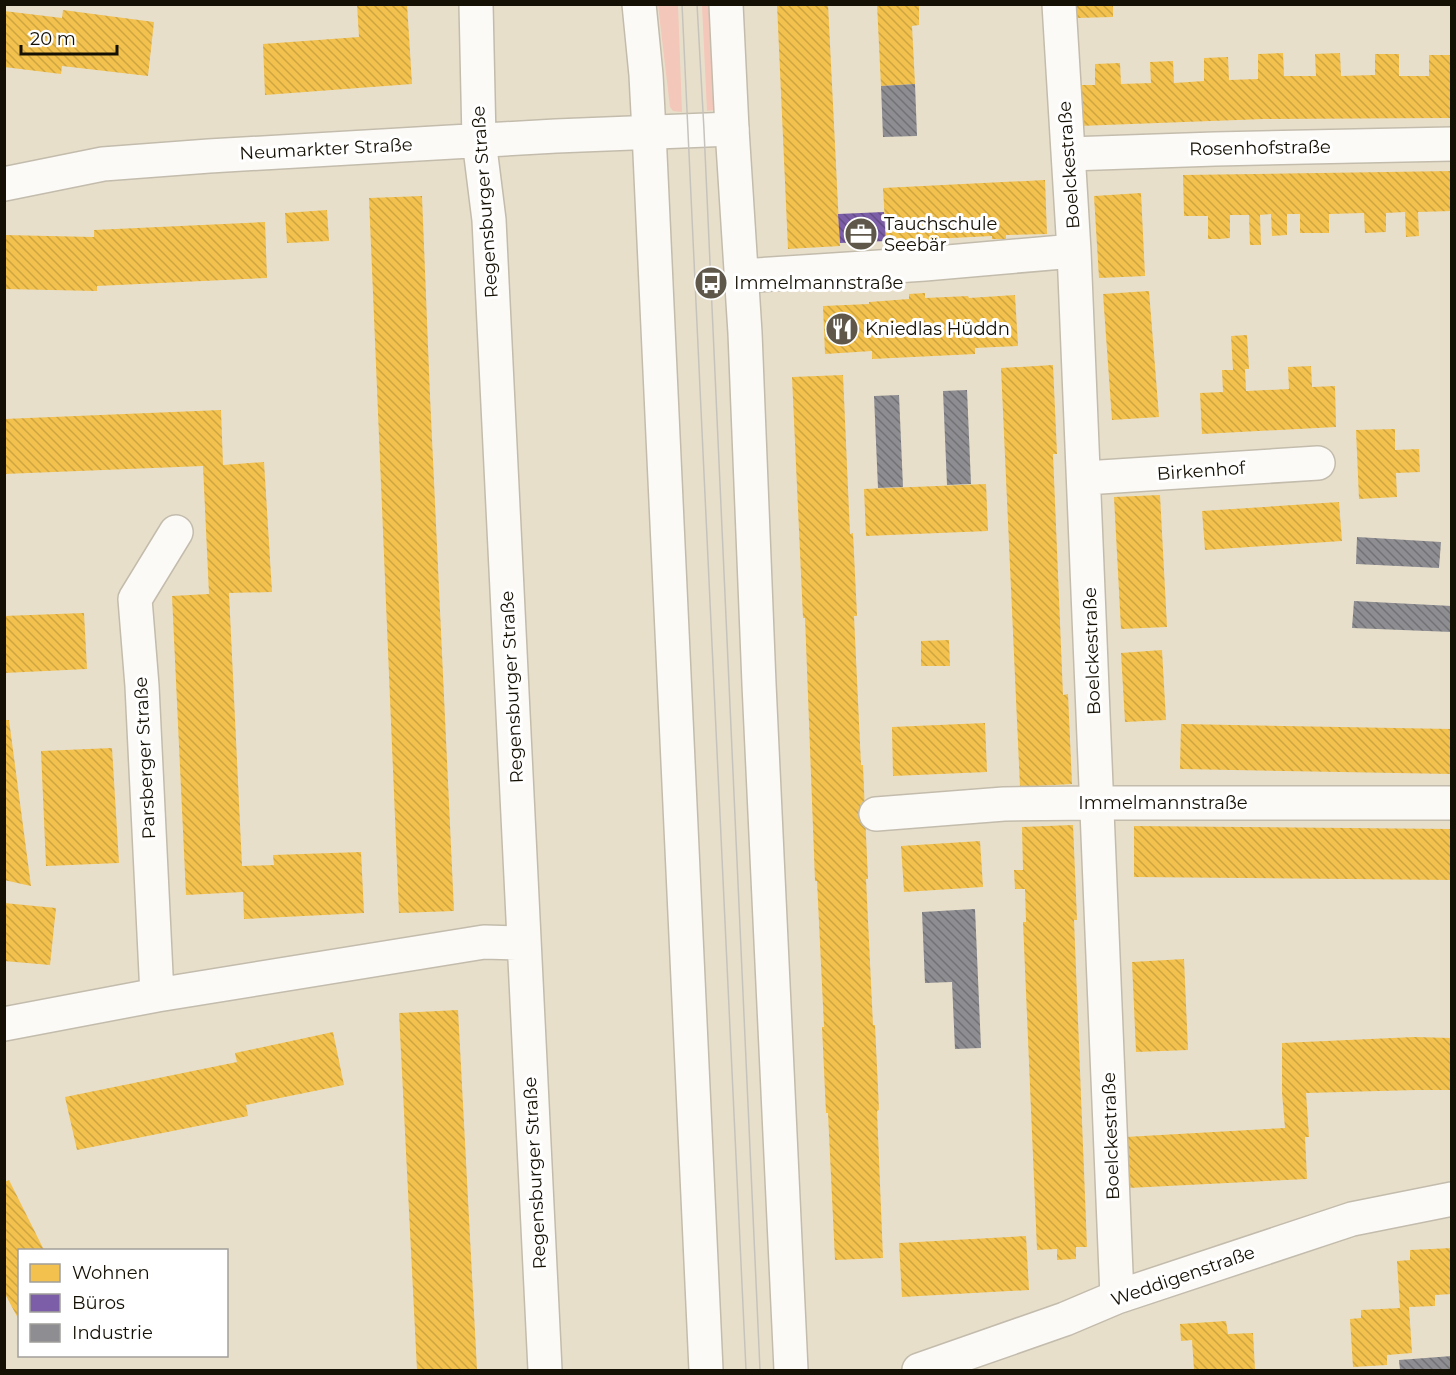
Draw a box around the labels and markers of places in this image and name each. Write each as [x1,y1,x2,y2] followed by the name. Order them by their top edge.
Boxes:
[884,213,998,256] place label: Tauchschule Seebär
[843,216,879,252] office icon: Tauchschule Seebär
[693,265,729,301] bus stop icon: Immelmannstraße
[734,272,904,294] place label: Immelmannstraße
[824,311,860,347] restaurant icon: Kniedlas Hüddn
[865,318,1010,340] place label: Kniedlas Hüddn

